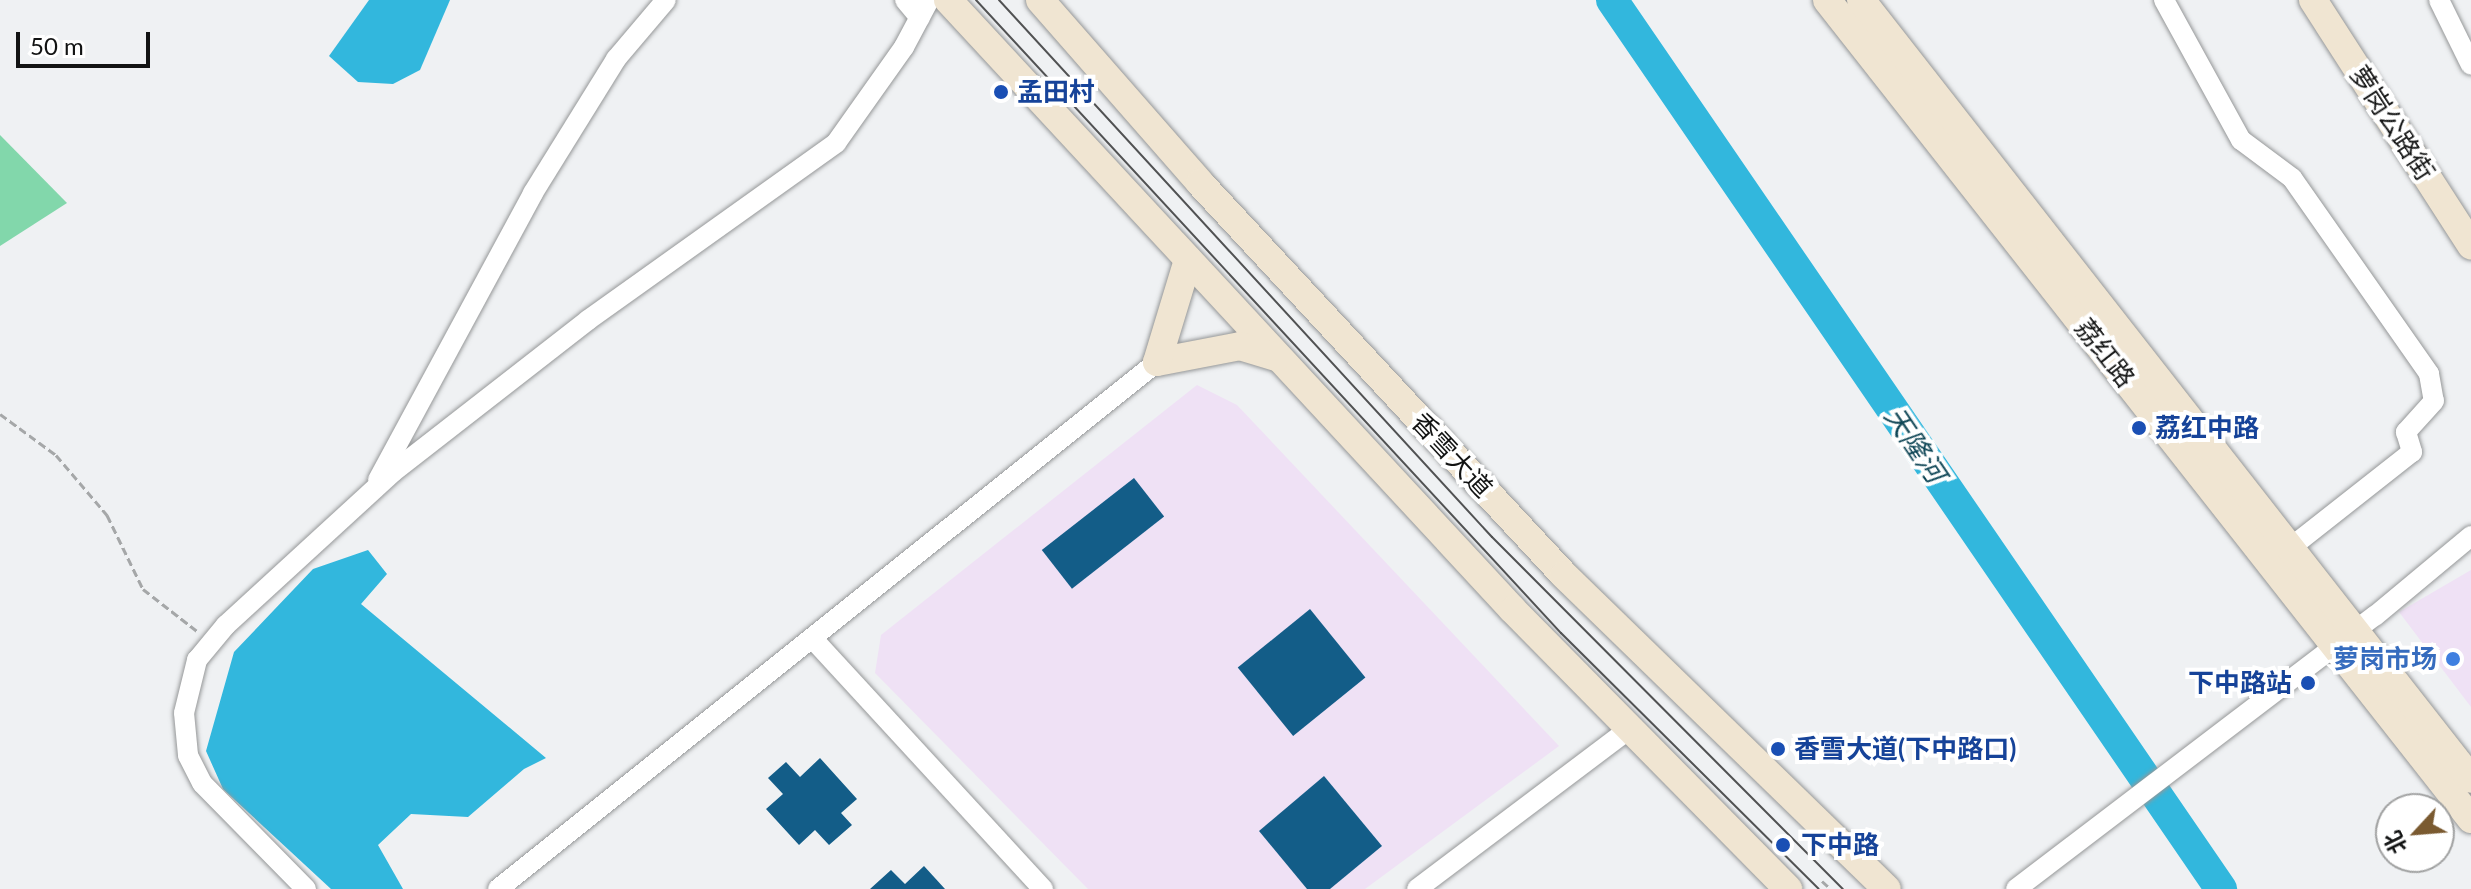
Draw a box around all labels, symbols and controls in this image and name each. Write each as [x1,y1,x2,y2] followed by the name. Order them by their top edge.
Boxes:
[20,16,154,66] scale bar
[30,31,84,60] text: 50 m
[2344,60,2440,186] street label: 萝岗公路街
[1017,76,1095,108] place label: 孟田村
[992,83,1010,101] marker: 孟田村
[2069,313,2141,393] street label: 荔红路
[1879,400,1953,488] water label: 天隆河
[1405,406,1499,504] street label: 香雪大道
[2155,412,2259,444] place label: 荔红中路
[2130,419,2148,437] marker: 荔红中路
[2333,643,2437,675] place label: 萝岗市场
[2444,650,2462,668] marker: 萝岗市场
[2188,667,2292,699] place label: 下中路站
[2299,674,2317,692] marker: 下中路站
[1794,733,2016,765] place label: 香雪大道(下中路口)
[1769,740,1787,758] marker: 香雪大道(下中路口)
[2375,793,2455,873] north arrow
[2378,827,2412,859] text: 北
[1801,829,1879,861] place label: 下中路
[1772,834,1794,856] marker: 下中路

